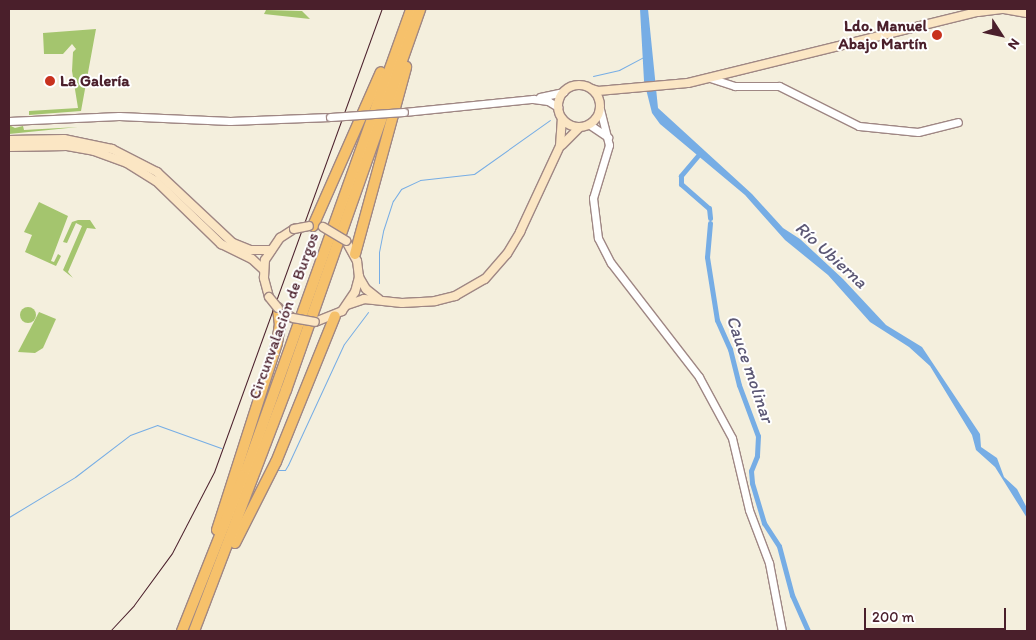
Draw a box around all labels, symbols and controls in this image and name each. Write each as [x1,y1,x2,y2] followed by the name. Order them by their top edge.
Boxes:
[976,10,1026,60] north arrow
[838,16,927,54] place label: Ldo. Manuel Abajo Martín
[931,29,943,41] marker: Ldo. Manuel Abajo Martín
[1004,35,1023,53] text: N
[60,71,130,91] place label: La Galería
[44,75,56,87] marker: La Galería
[791,217,871,293] water label: Río Ubierna
[245,230,323,402] street label: Circunvalación de Burgos
[721,312,779,426] water label: Cauce molinar
[866,598,1008,630] scale bar
[872,608,914,626] text: 200 m

